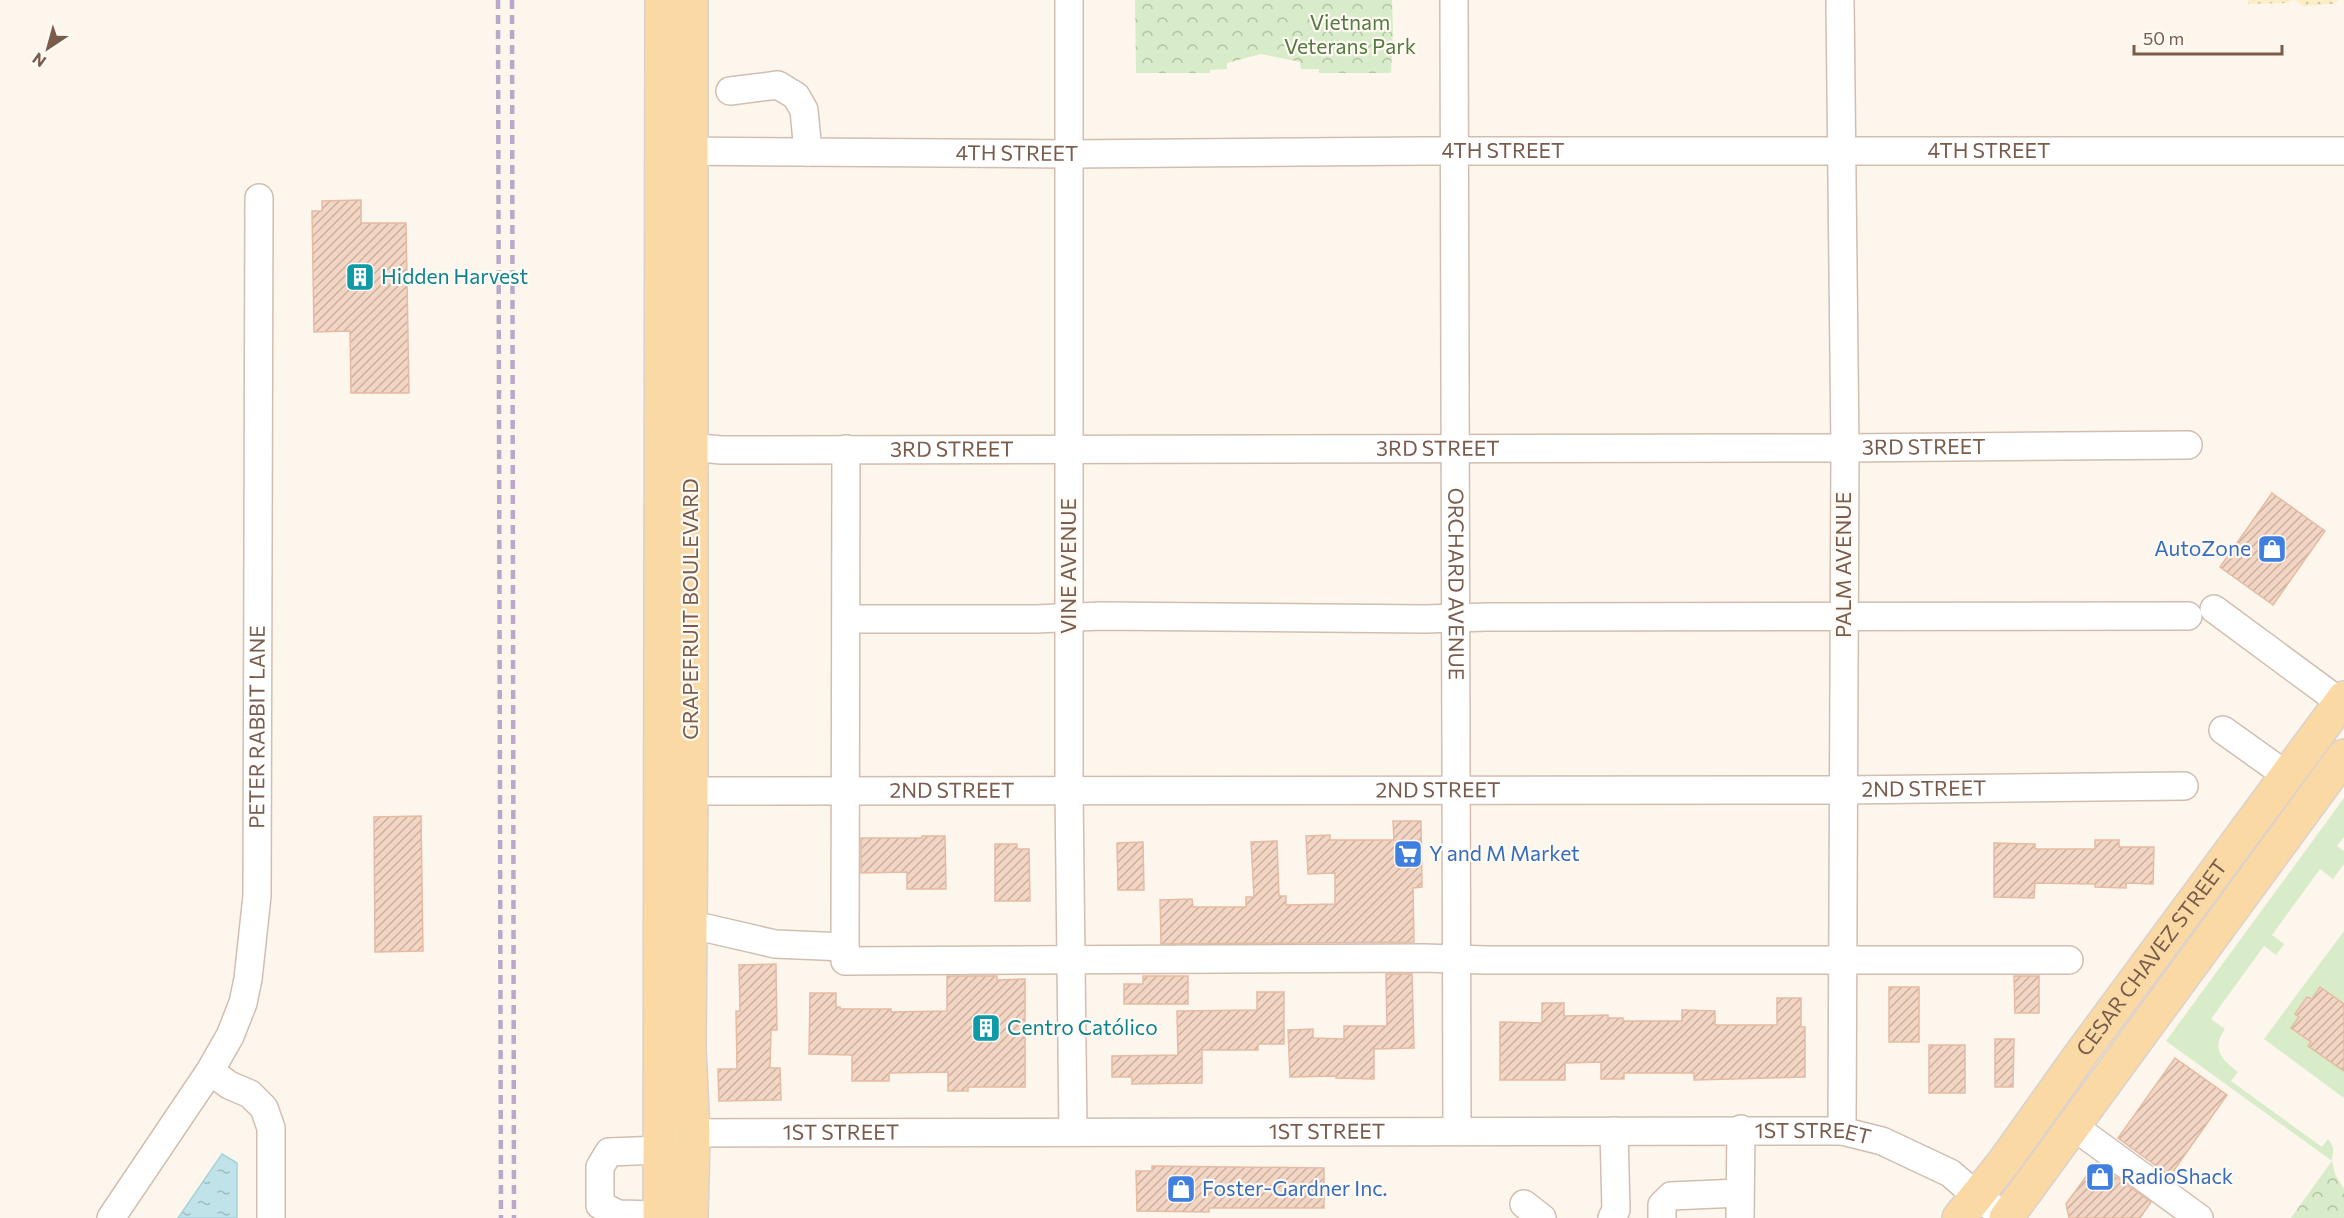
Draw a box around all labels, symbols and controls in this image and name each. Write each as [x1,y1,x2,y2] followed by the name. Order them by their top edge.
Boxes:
[1284,9,1416,58] park label: Vietnam Veterans Park
[18,18,78,78] north arrow
[2134,18,2282,56] scale bar
[2143,27,2184,49] text: 50 m
[28,49,49,72] text: N
[1441,137,1564,162] street label: 4TH STREET
[1927,137,2050,162] street label: 4TH STREET
[955,139,1079,165] street label: 4TH STREET
[344,261,376,293] building icon: Hidden Harvest
[381,263,528,288] place label: Hidden Harvest
[1862,433,1986,459] street label: 3RD STREET
[890,435,1014,461] street label: 3RD STREET
[1376,435,1500,460] street label: 3RD STREET
[677,478,702,740] street label: GRAPEFRUIT BOULEVARD
[1444,488,1470,680] street label: ORCHARD AVENUE
[1830,492,1855,638] street label: PALM AVENUE
[1055,498,1080,634] street label: VINE AVENUE
[2256,533,2288,565] shop icon: AutoZone
[2154,535,2251,560] place label: AutoZone
[243,625,269,829] street label: PETER RABBIT LANE
[1861,774,1987,801] street label: 2ND STREET
[1375,776,1501,801] street label: 2ND STREET
[889,777,1015,802] street label: 2ND STREET
[1392,838,1424,870] supermarket icon: Y and M Market
[1429,840,1580,865] place label: Y and M Market
[2070,854,2232,1060] street label: CESAR CHAVEZ STREET
[970,1012,1002,1044] building icon: Centro Católico
[1007,1014,1158,1039] place label: Centro Católico
[1755,1117,1874,1149] street label: 1ST STREET
[1269,1118,1385,1143] street label: 1ST STREET
[783,1119,899,1144] street label: 1ST STREET
[2084,1161,2116,1193] shop icon: RadioShack
[2121,1163,2233,1188] place label: RadioShack
[1165,1173,1197,1205] shop icon: Foster-Gardner Inc.
[1202,1175,1388,1200] place label: Foster-Gardner Inc.

